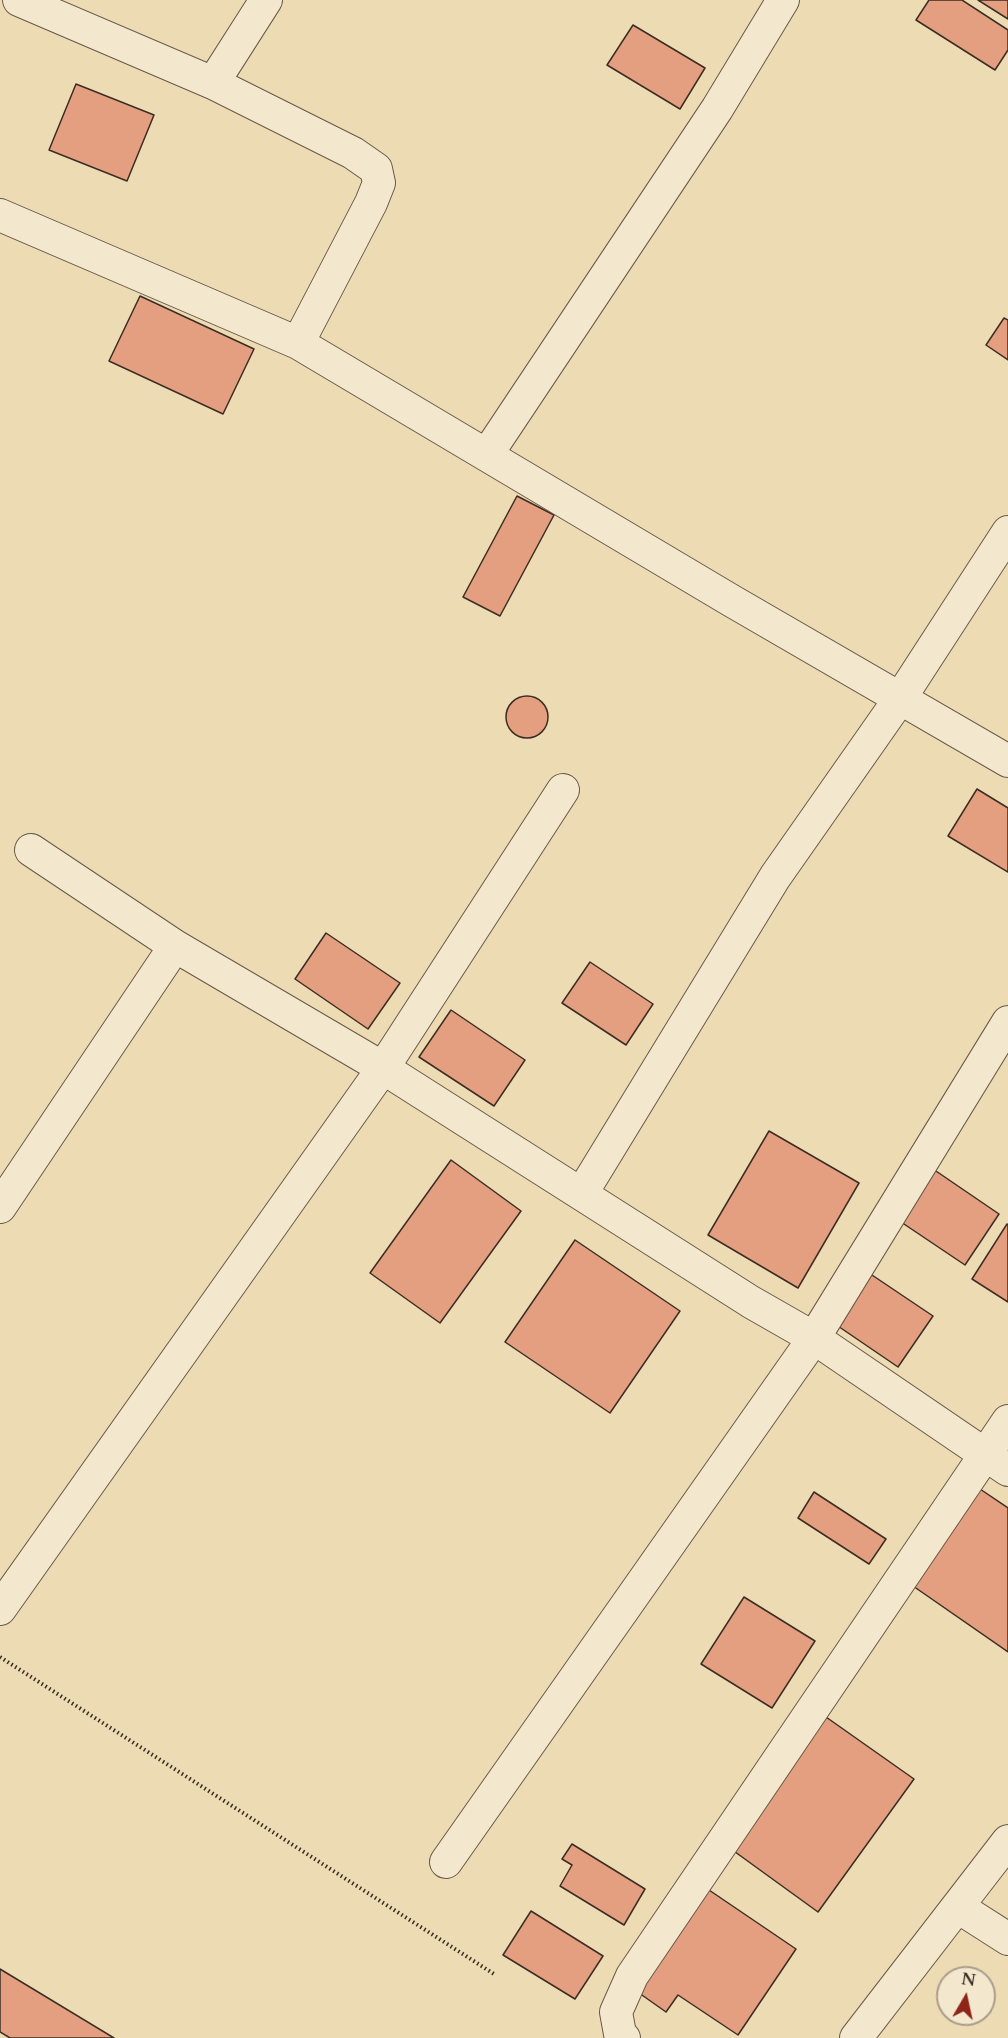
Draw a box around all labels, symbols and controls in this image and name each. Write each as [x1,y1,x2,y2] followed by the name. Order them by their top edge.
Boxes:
[936,1966,996,2026] north arrow
[960,1968,977,1992] text: N

